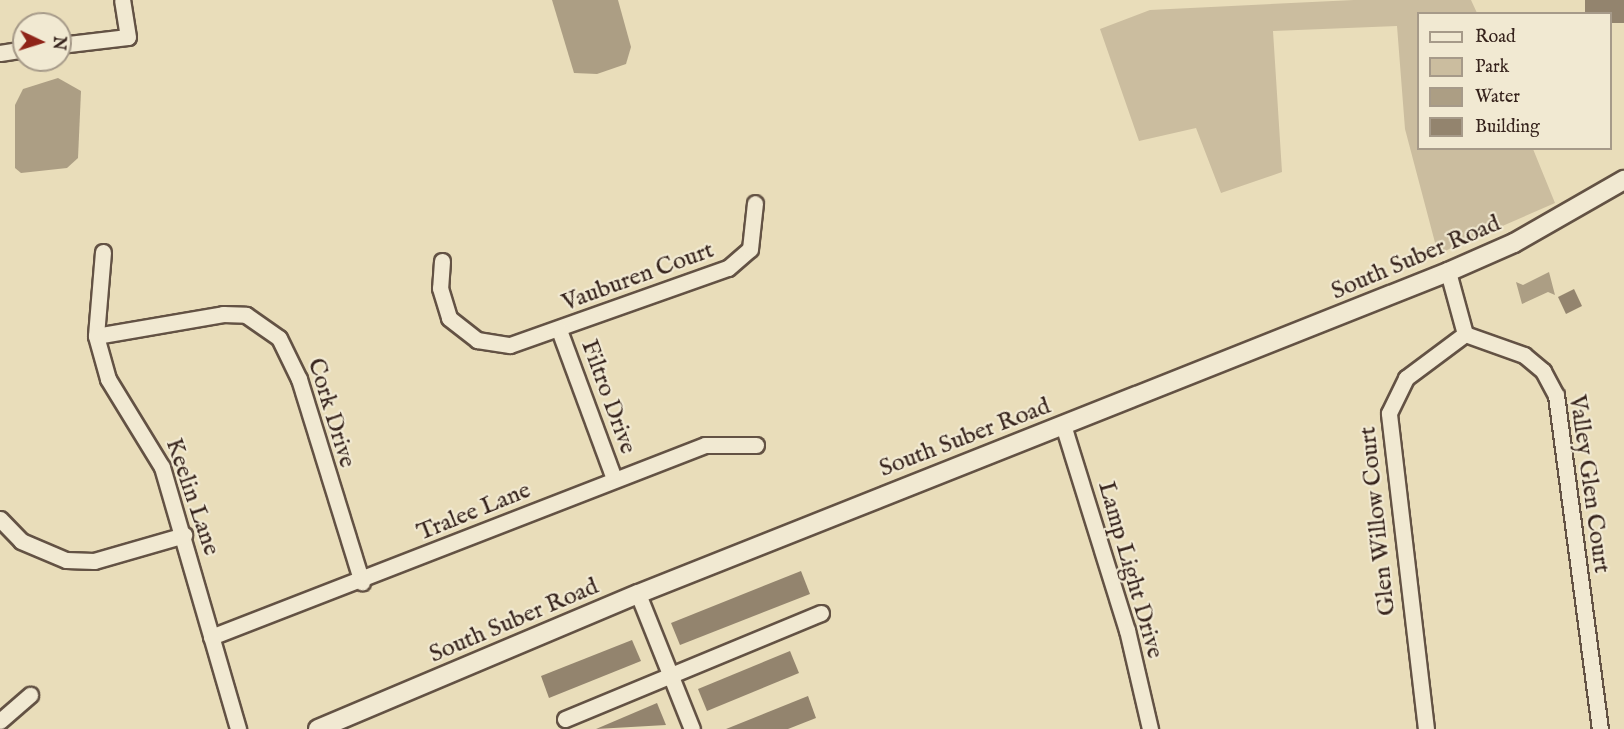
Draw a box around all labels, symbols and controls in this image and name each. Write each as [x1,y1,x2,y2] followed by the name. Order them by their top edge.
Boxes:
[12,12,72,72] north arrow
[1417,12,1612,150] legend
[1475,26,1516,49] text: Road
[48,36,68,51] text: N
[1475,56,1509,79] text: Park
[1475,86,1520,109] text: Water
[1475,116,1540,139] text: Building
[1327,209,1505,307] street label: South Suber Road
[558,236,718,318] street label: Vauburen Court
[574,336,642,458] street label: Filtro Drive
[301,355,361,471] street label: Cork Drive
[875,392,1055,484] street label: South Suber Road
[1562,393,1616,575] street label: Valley Glen Court
[1354,425,1402,617] street label: Glen Willow Court
[159,435,225,559] street label: Keelin Lane
[413,476,535,548] street label: Tralee Lane
[1091,478,1169,662] street label: Lamp Light Drive
[425,572,603,670] street label: South Suber Road

